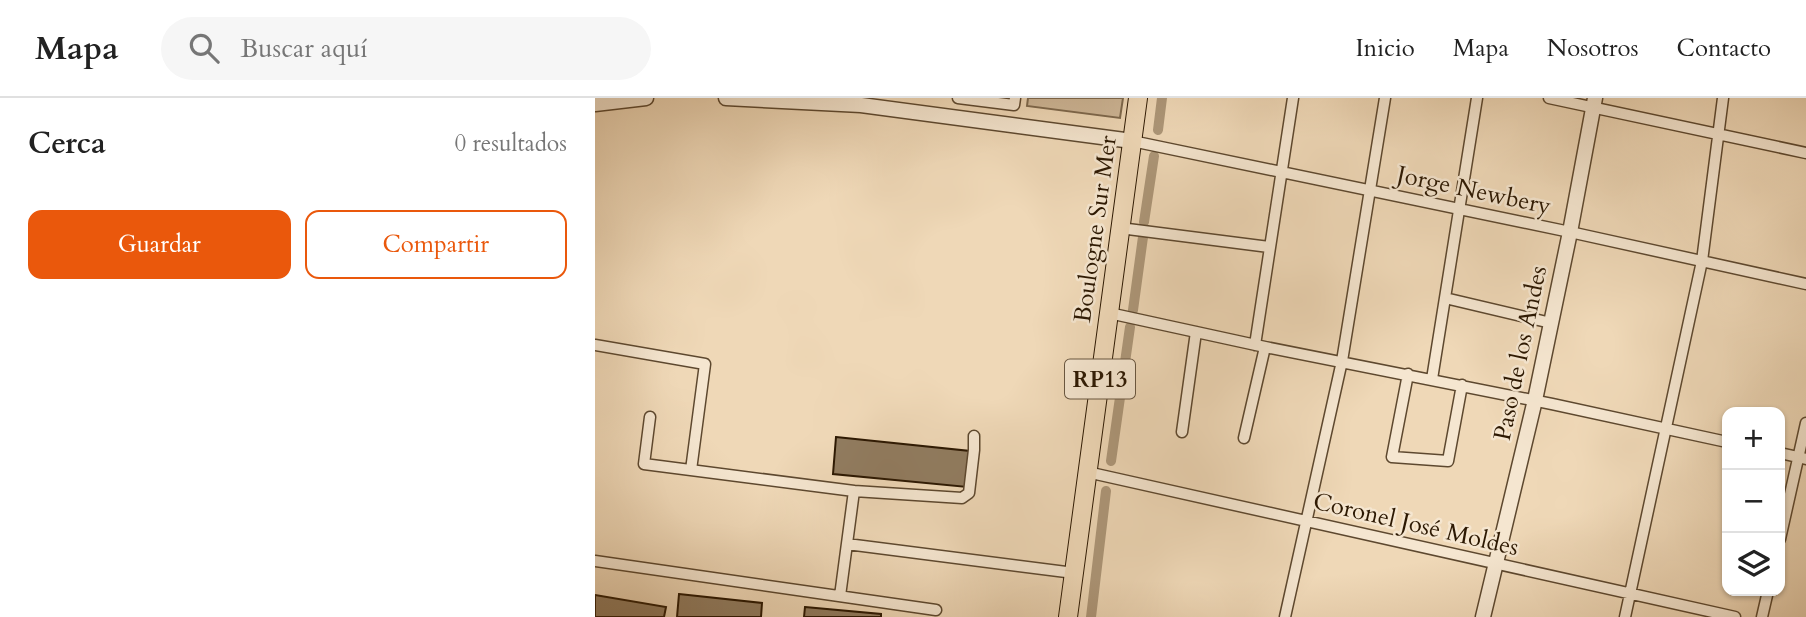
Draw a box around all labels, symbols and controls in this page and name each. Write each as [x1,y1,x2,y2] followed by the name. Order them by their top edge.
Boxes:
[161,17,651,80] search box
[35,26,119,71] text: Mapa
[185,29,223,67] icon: search
[241,31,368,66] text: Buscar aquí
[1355,32,1415,65] text: Inicio
[1453,32,1509,65] text: Mapa
[1547,32,1639,65] text: Nosotros
[1677,32,1771,65] text: Contacto
[28,123,106,164] text: Cerca
[454,128,567,159] text: 0 resultados
[1066,133,1125,325] street label: Boulogne Sur Mer
[1391,157,1554,223] street label: Jorge Newbery
[28,210,291,279] button: Guardar
[305,210,567,279] button: Compartir
[1486,263,1555,444] street label: Paso de los Andes
[1065,360,1135,398] road number: RP13
[1722,407,1785,596] map controls
[1722,407,1785,470] button: +
[1722,470,1785,533] button: −
[1310,485,1522,564] street label: Coronel José Moldes
[1722,533,1785,596] button: layers

